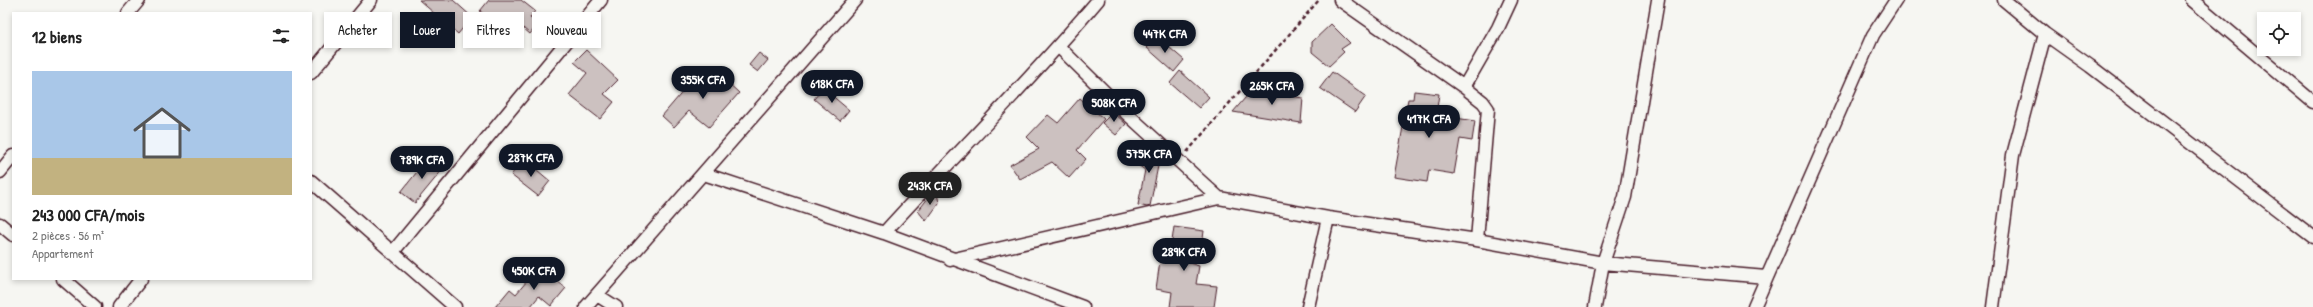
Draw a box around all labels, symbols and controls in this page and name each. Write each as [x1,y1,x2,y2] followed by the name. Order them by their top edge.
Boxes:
[324,12,392,48] chip: Acheter
[400,12,455,48] chip: Louer
[463,12,524,48] chip: Filtres
[532,12,601,48] chip: Nouveau
[2257,12,2301,56] map controls
[2257,12,2301,56] button: locate
[1124,20,1206,54] pin: 447K CFA
[1143,24,1187,42] text: 447K CFA
[32,25,82,48] text: 12 biens
[270,25,292,47] icon: filters
[662,66,744,100] pin: 355K CFA
[681,70,725,88] text: 355K CFA
[791,70,873,104] pin: 618K CFA
[1231,72,1313,106] pin: 265K CFA
[810,74,854,92] text: 618K CFA
[1250,76,1294,94] text: 265K CFA
[1073,89,1155,123] pin: 508K CFA
[1091,93,1137,111] text: 508K CFA
[126,97,198,169] icon: home
[1388,105,1470,139] pin: 417K CFA
[1407,109,1451,127] text: 417K CFA
[1108,140,1190,174] pin: 575K CFA
[490,144,572,178] pin: 287K CFA
[1126,144,1172,162] text: 575K CFA
[381,146,463,180] pin: 789K CFA
[508,148,554,166] text: 287K CFA
[400,150,444,168] text: 789K CFA
[889,172,971,206] pin: 243K CFA
[908,176,952,194] text: 243K CFA
[32,203,145,226] text: 243 000 CFA/mois
[32,226,104,244] text: 2 pièces · 56 m²
[1143,238,1225,272] pin: 289K CFA
[1162,242,1206,260] text: 289K CFA
[32,244,94,262] text: Appartement
[493,257,575,291] pin: 450K CFA
[512,261,556,279] text: 450K CFA

